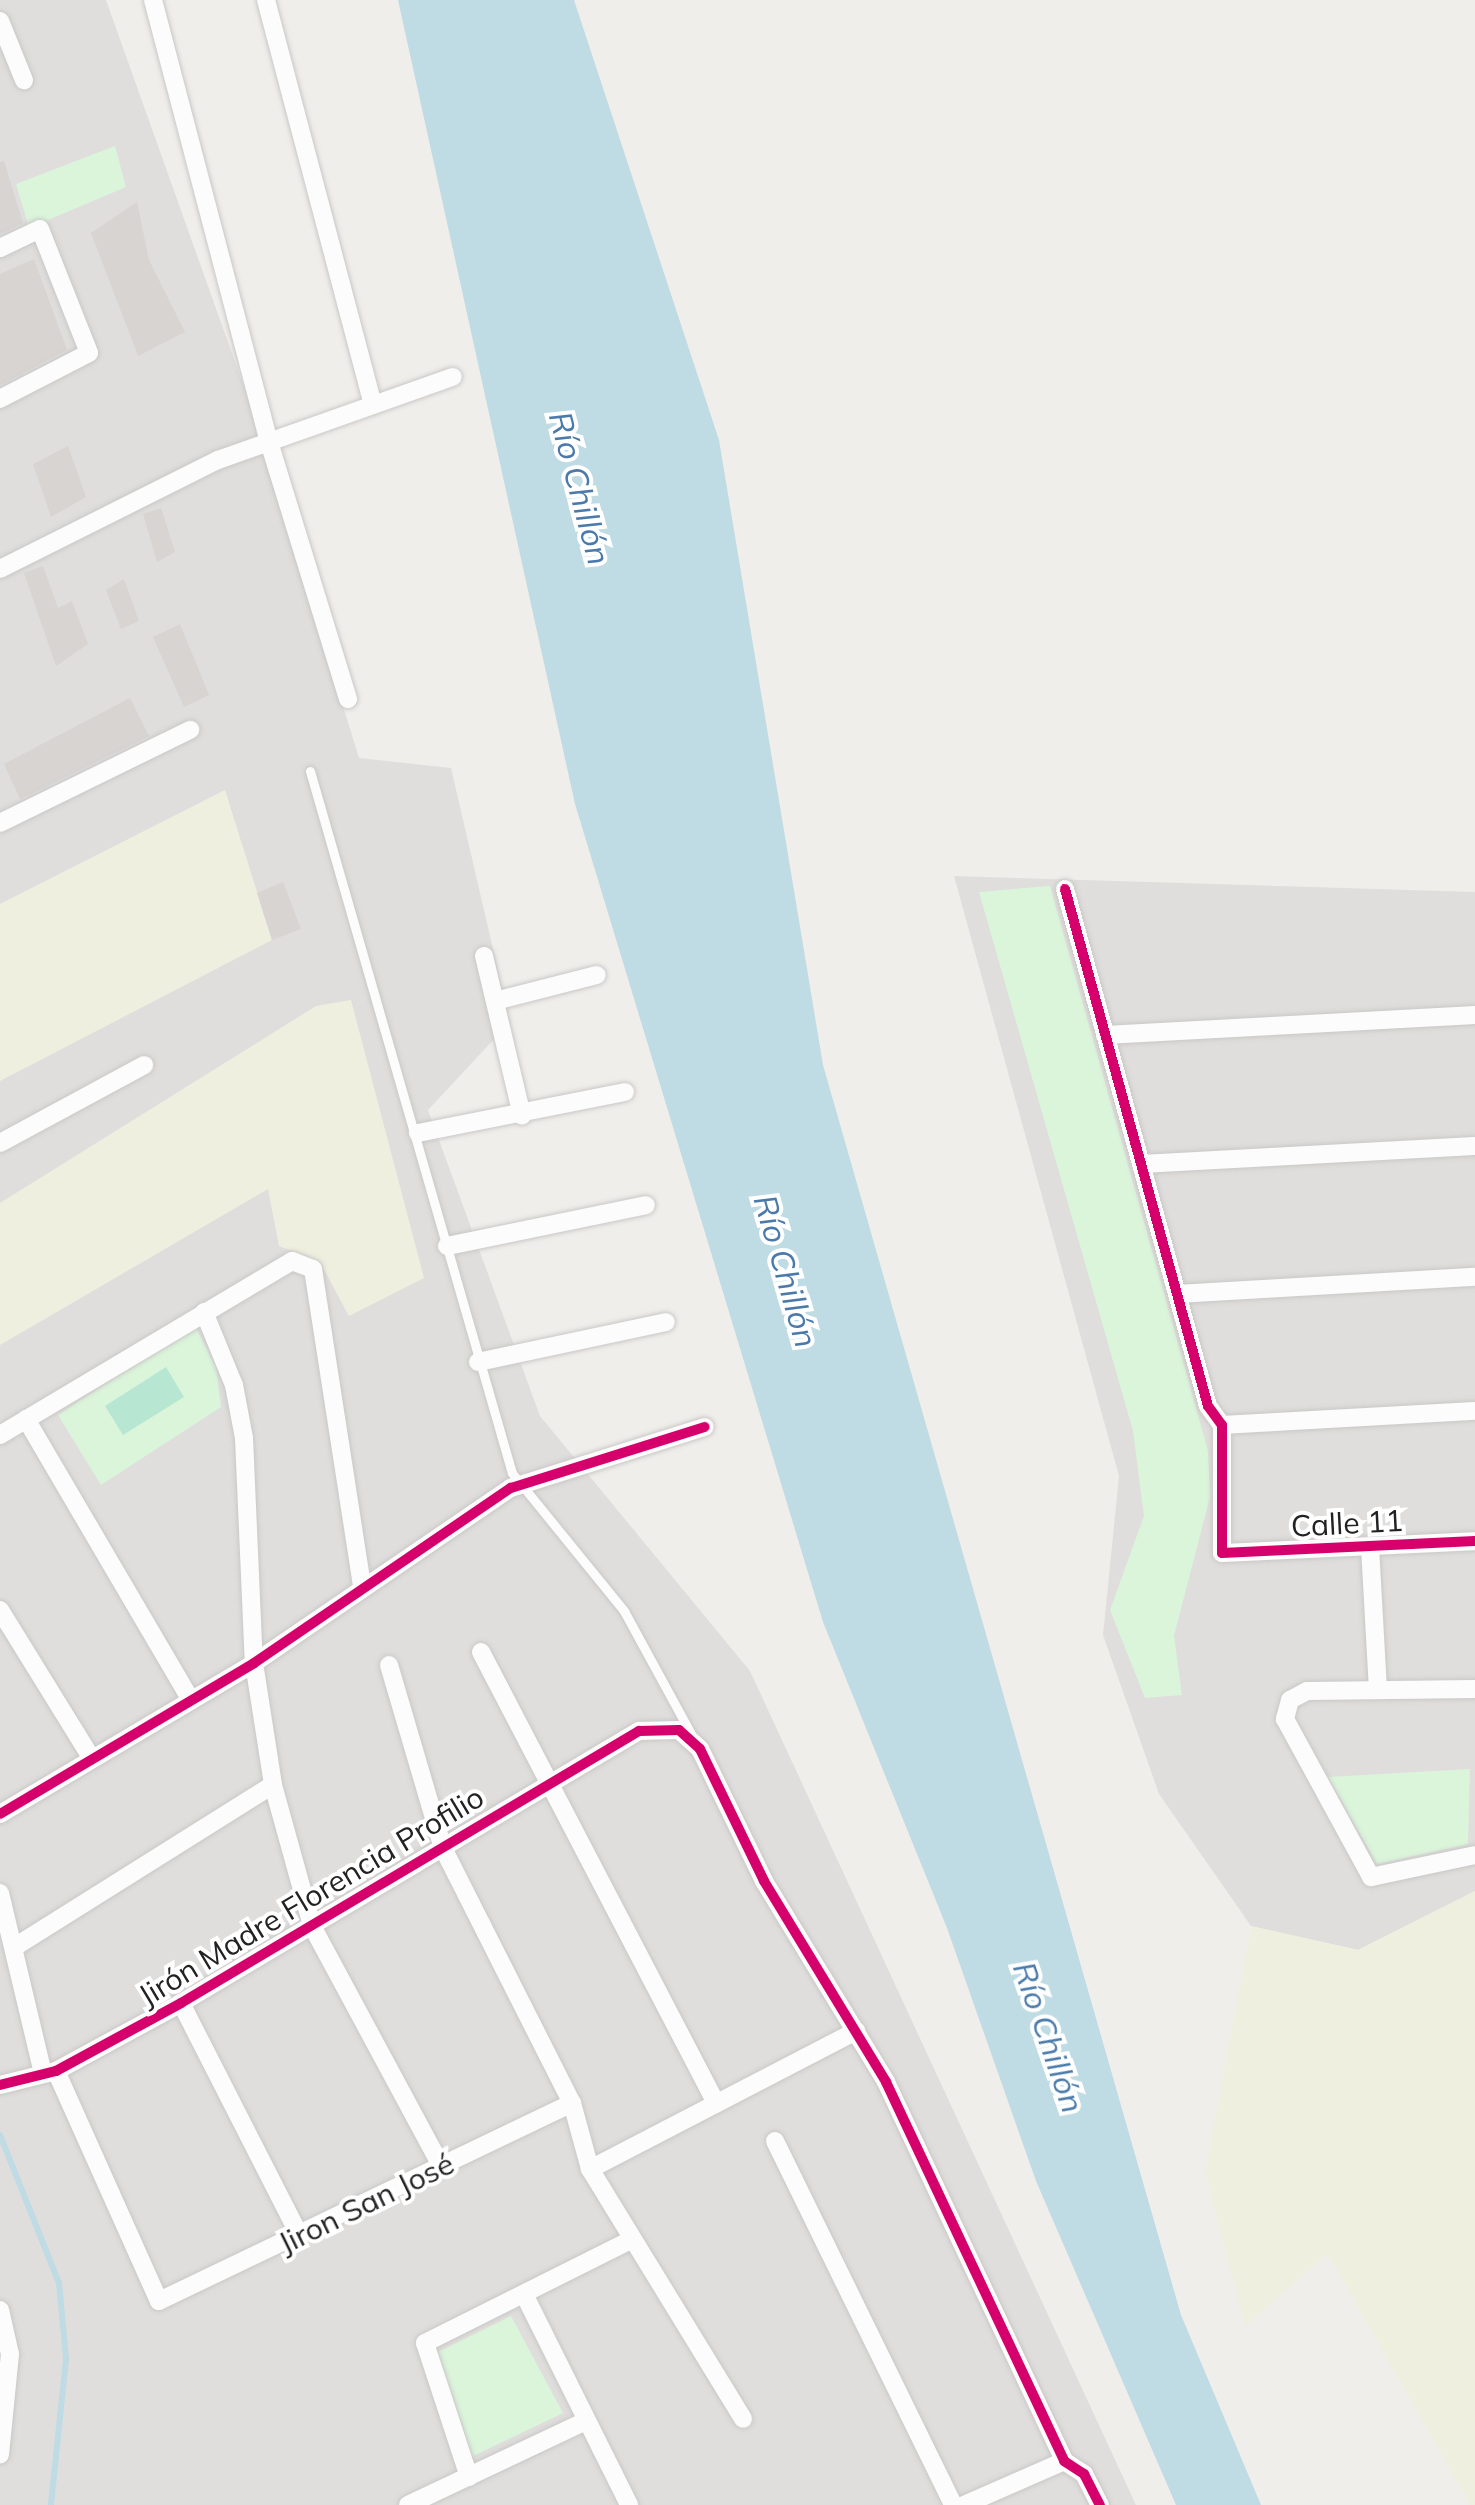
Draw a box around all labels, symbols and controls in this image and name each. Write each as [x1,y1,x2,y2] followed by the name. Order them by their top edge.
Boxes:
[541,407,619,569] water label: Río Chillón
[746,1190,826,1352] water label: Río Chillón
[1290,1502,1404,1544] street label: Calle 11
[132,1779,490,2013] street label: Jirón Madre Florencia Profilio
[1005,1957,1093,2117] water label: Río Chillón
[272,2145,460,2261] street label: Jiron San José

